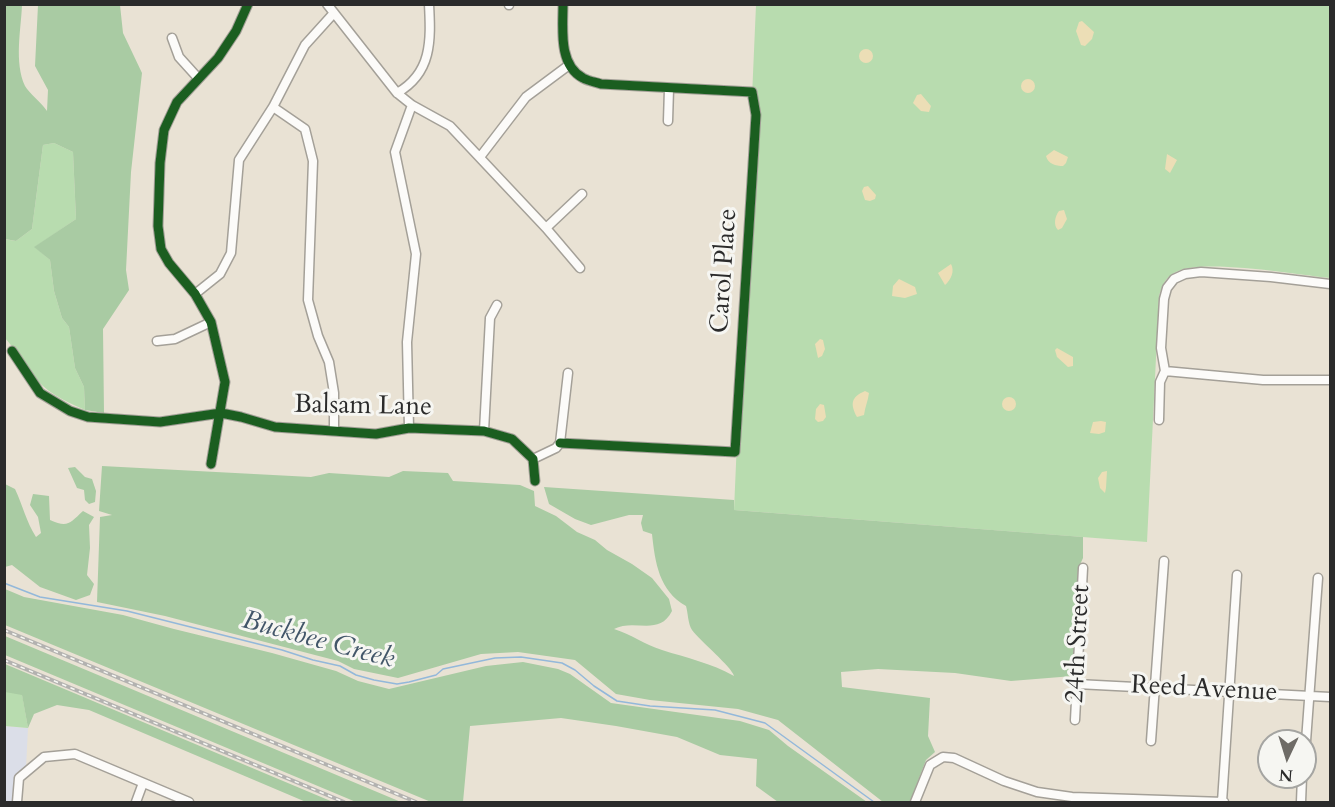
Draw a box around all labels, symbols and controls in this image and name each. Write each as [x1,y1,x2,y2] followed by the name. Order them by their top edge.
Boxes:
[705,207,745,335] street label: Carol Place
[294,390,432,424] street label: Balsam Lane
[1060,584,1098,704] street label: 24th Street
[238,605,398,677] water label: Buckbee Creek
[1130,671,1278,709] street label: Reed Avenue
[1257,729,1317,789] north arrow
[1278,764,1294,786] text: N

